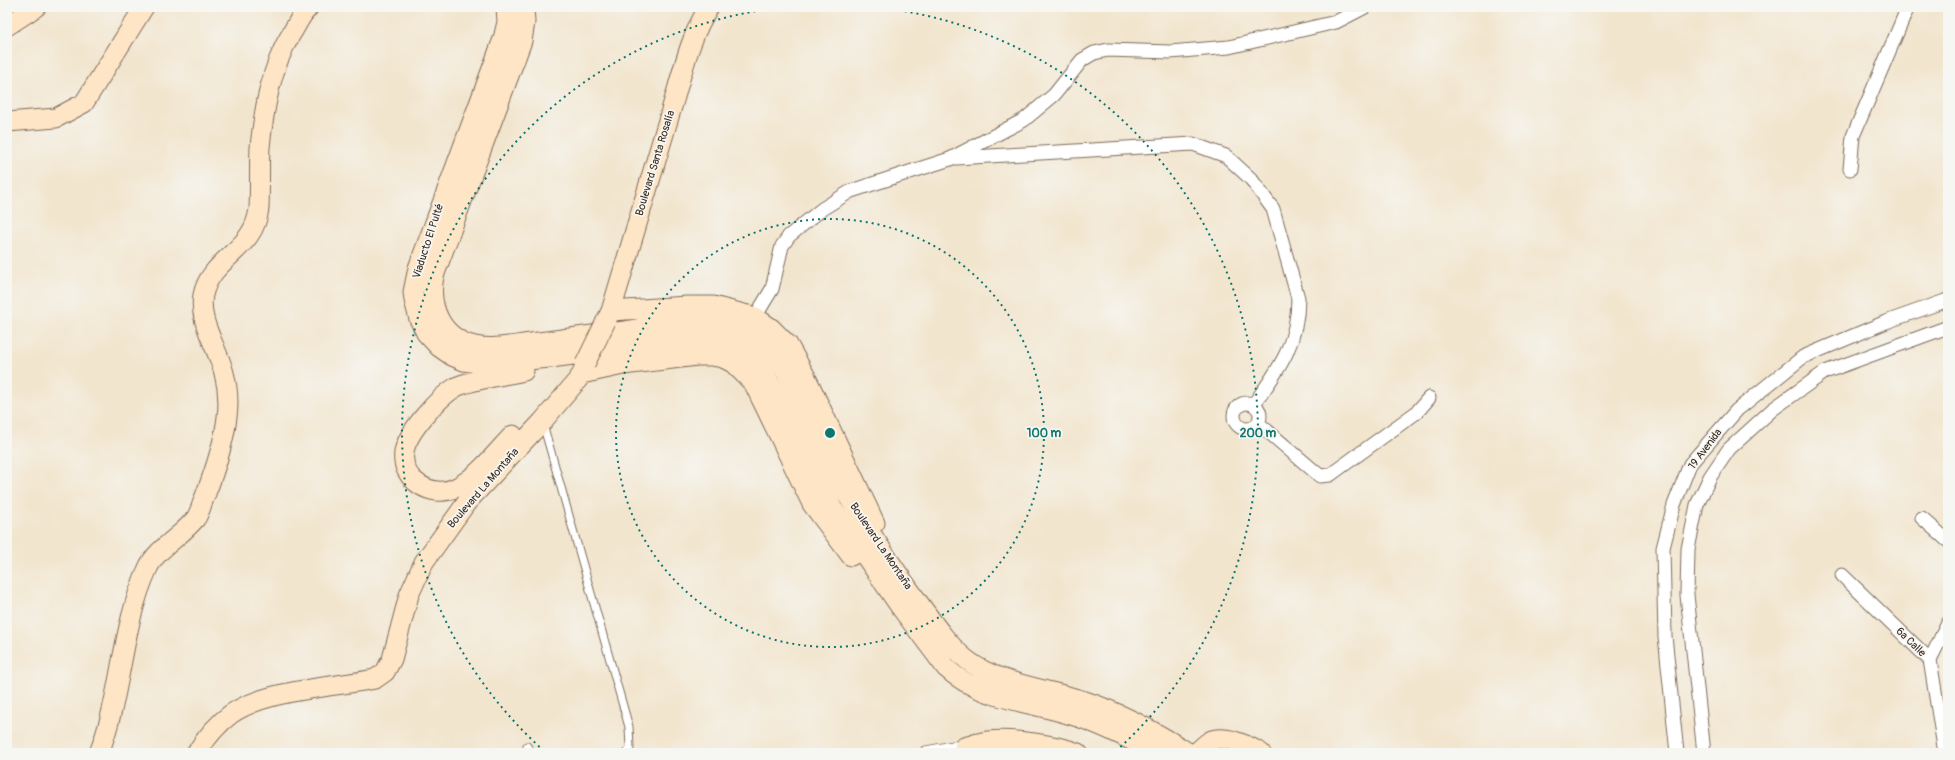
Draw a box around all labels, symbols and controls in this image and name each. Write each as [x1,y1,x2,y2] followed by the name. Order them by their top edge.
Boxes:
[633,109,677,217] street label: Boulevard Santa Rosalía
[410,202,446,280] street label: Viaducto El Pulté
[823,426,837,440] centre of rings
[1027,426,1062,441] text: 100 m
[1240,426,1277,441] text: 200 m
[1685,426,1725,472] street label: 19 Avenida
[445,445,521,531] street label: Boulevard La Montaña
[847,500,915,592] street label: Boulevard La Montaña
[1893,625,1929,660] street label: 6a Calle

